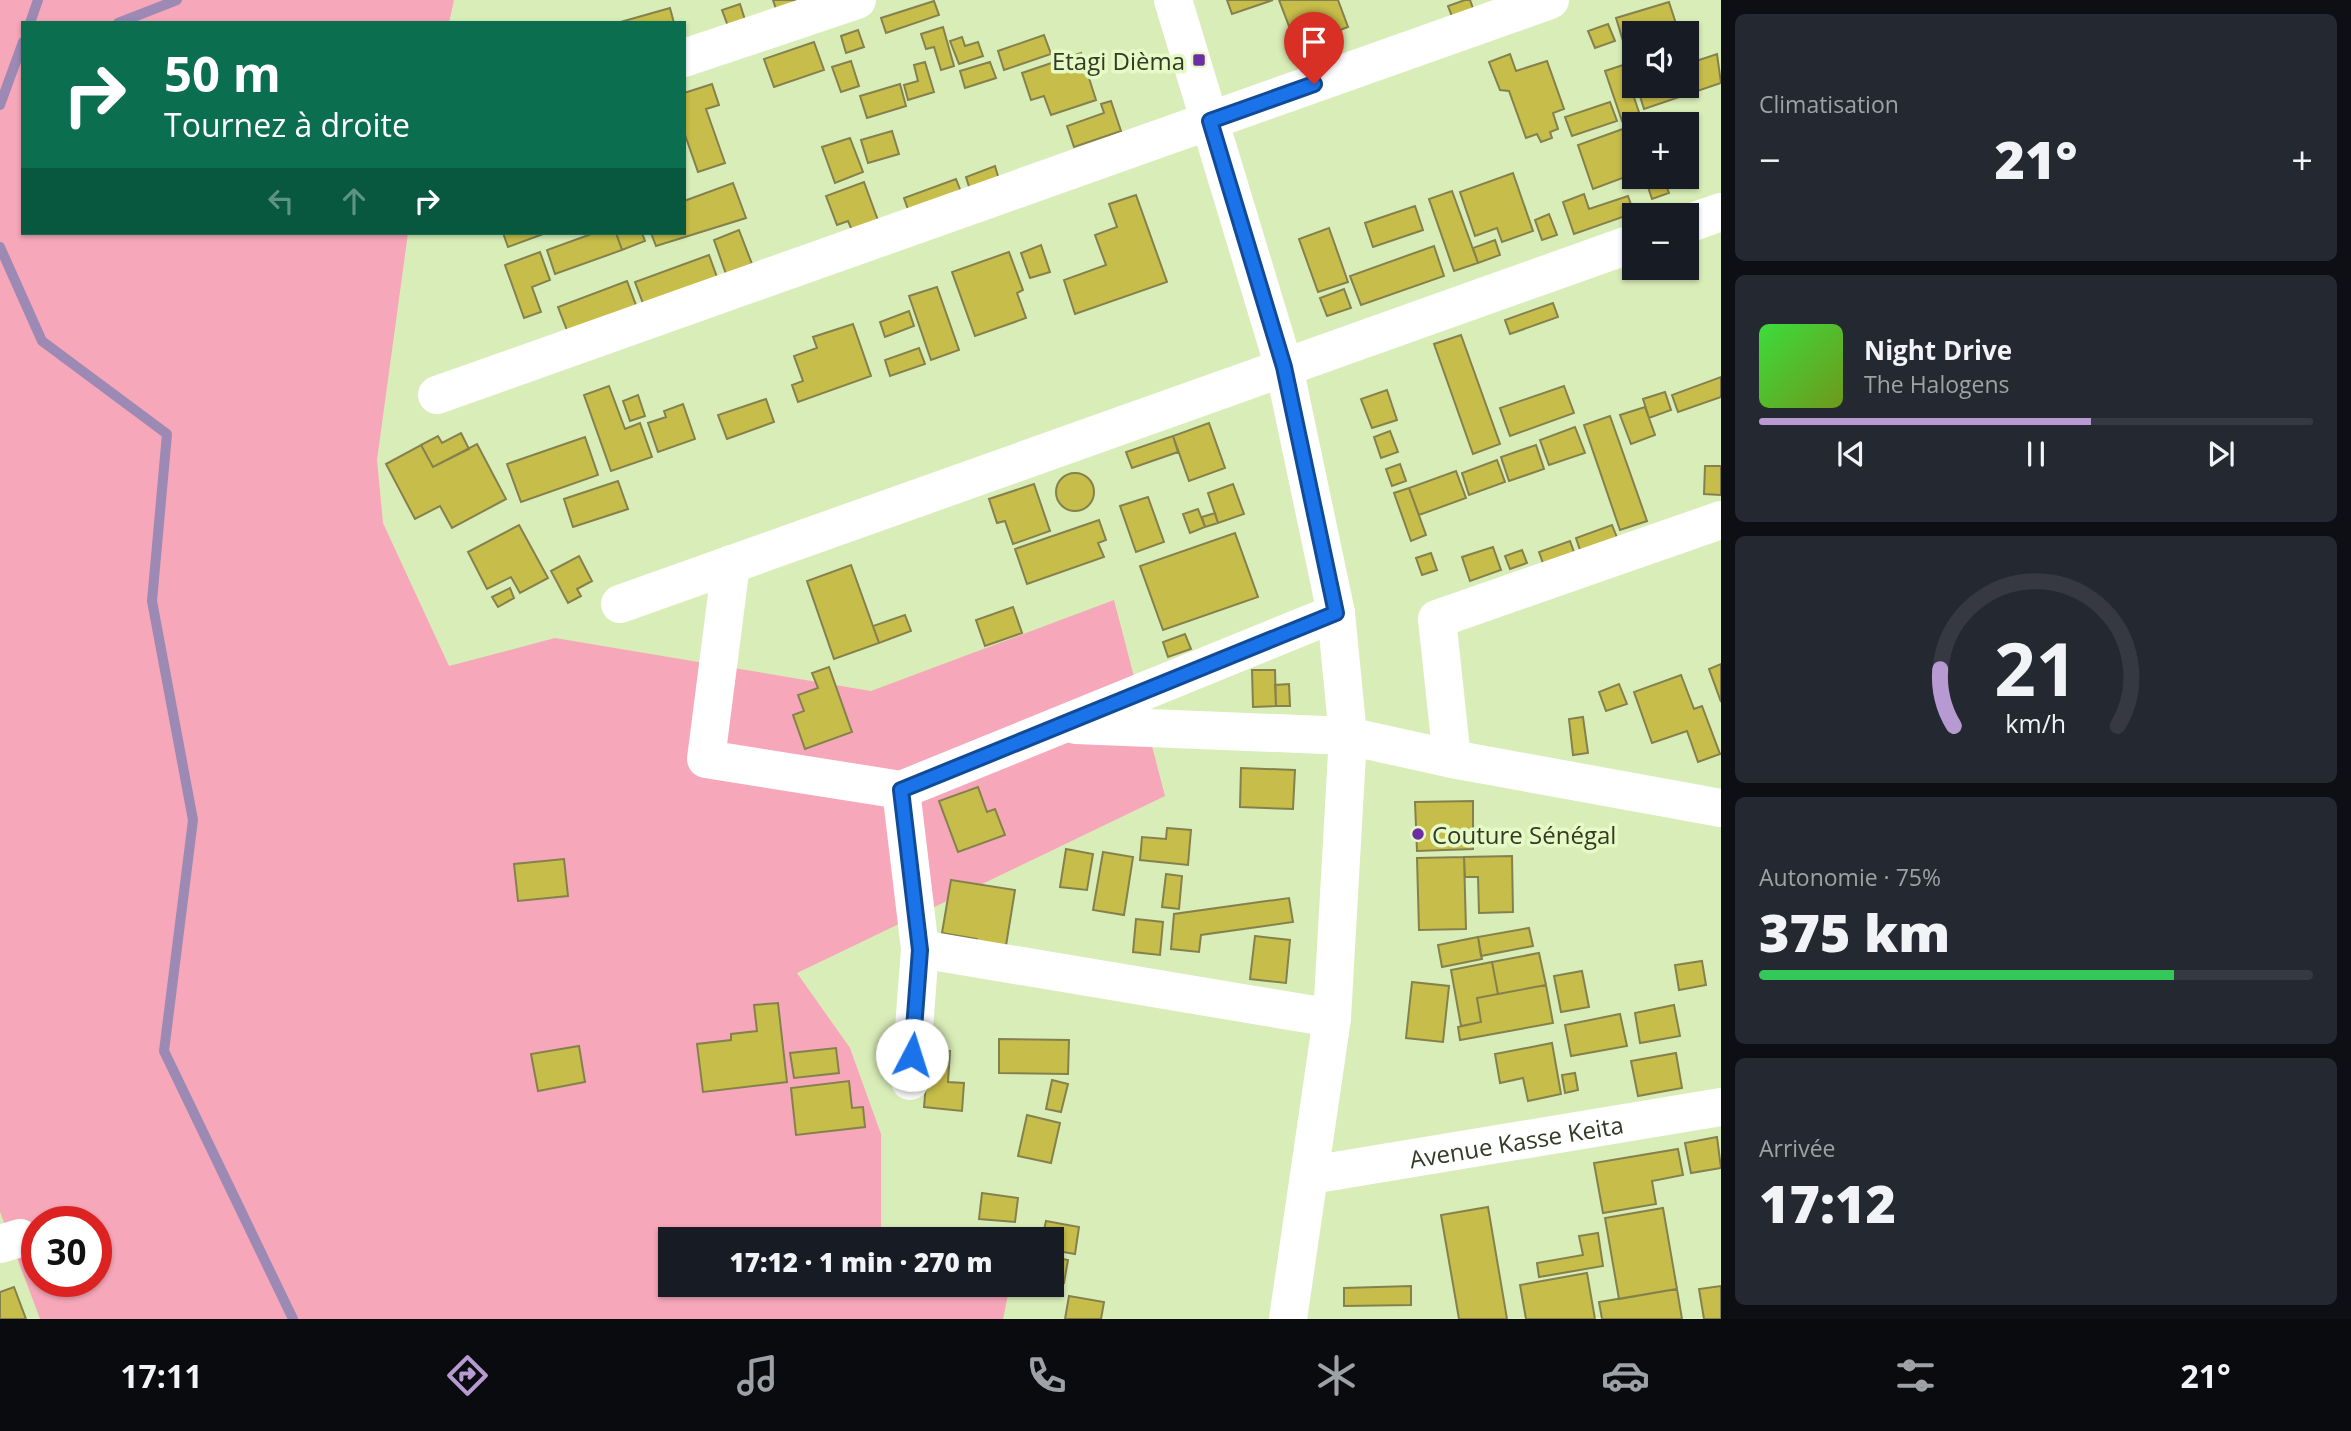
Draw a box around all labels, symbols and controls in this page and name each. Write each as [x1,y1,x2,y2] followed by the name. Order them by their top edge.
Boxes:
[1284,12.0,1344,84] pin
[1622,21,1699,280] map controls
[1622,21,1699,98] button: sound
[1295,23,1333,61] icon: arrive
[164,40,281,106] text: 50 m
[1052,44,1185,77] place label: Etagi Dièma
[49,49,140,140] icon: right
[1191,52,1207,68] marker: Etagi Dièma
[1759,88,1899,120] text: Climatisation
[164,103,410,146] text: Tournez à droite
[1622,112,1699,189] button: +
[1995,123,2077,194] text: 21°
[1759,133,1781,185] text: −
[2291,133,2313,185] text: +
[262,182,300,220] icon: left
[335,182,373,220] icon: ahead
[408,182,446,220] icon: right
[1622,203,1699,280] button: −
[1864,332,2012,368] text: Night Drive
[1864,368,2010,400] text: The Halogens
[1832,435,1870,473] icon: previous
[2017,435,2055,473] icon: pause
[2202,435,2240,473] icon: next
[1994,618,2078,717] text: 21
[2006,705,2066,739] text: km/h
[1432,818,1616,851] place label: Couture Sénégal
[1410,826,1426,842] marker: Couture Sénégal
[1759,861,1941,893] text: Autonomie · 75%
[1759,896,1950,967] text: 375 km
[875,1018,949,1092] position arrow
[1407,1107,1626,1175] street label: Avenue Kasse Keita
[1759,1132,1835,1164] text: Arrivée
[1759,1167,1896,1238] text: 17:12
[21,1206,112,1297] speed limit sign: 30
[730,1244,992,1280] text: 17:12 · 1 min · 270 m
[443,1351,492,1400] icon: directions
[733,1351,782,1400] icon: music
[1022,1351,1071,1400] icon: phone
[1312,1351,1361,1400] icon: climate
[1601,1351,1650,1400] icon: car
[1891,1351,1940,1400] icon: filters
[120,1354,203,1397] text: 17:11
[2180,1354,2231,1397] text: 21°

